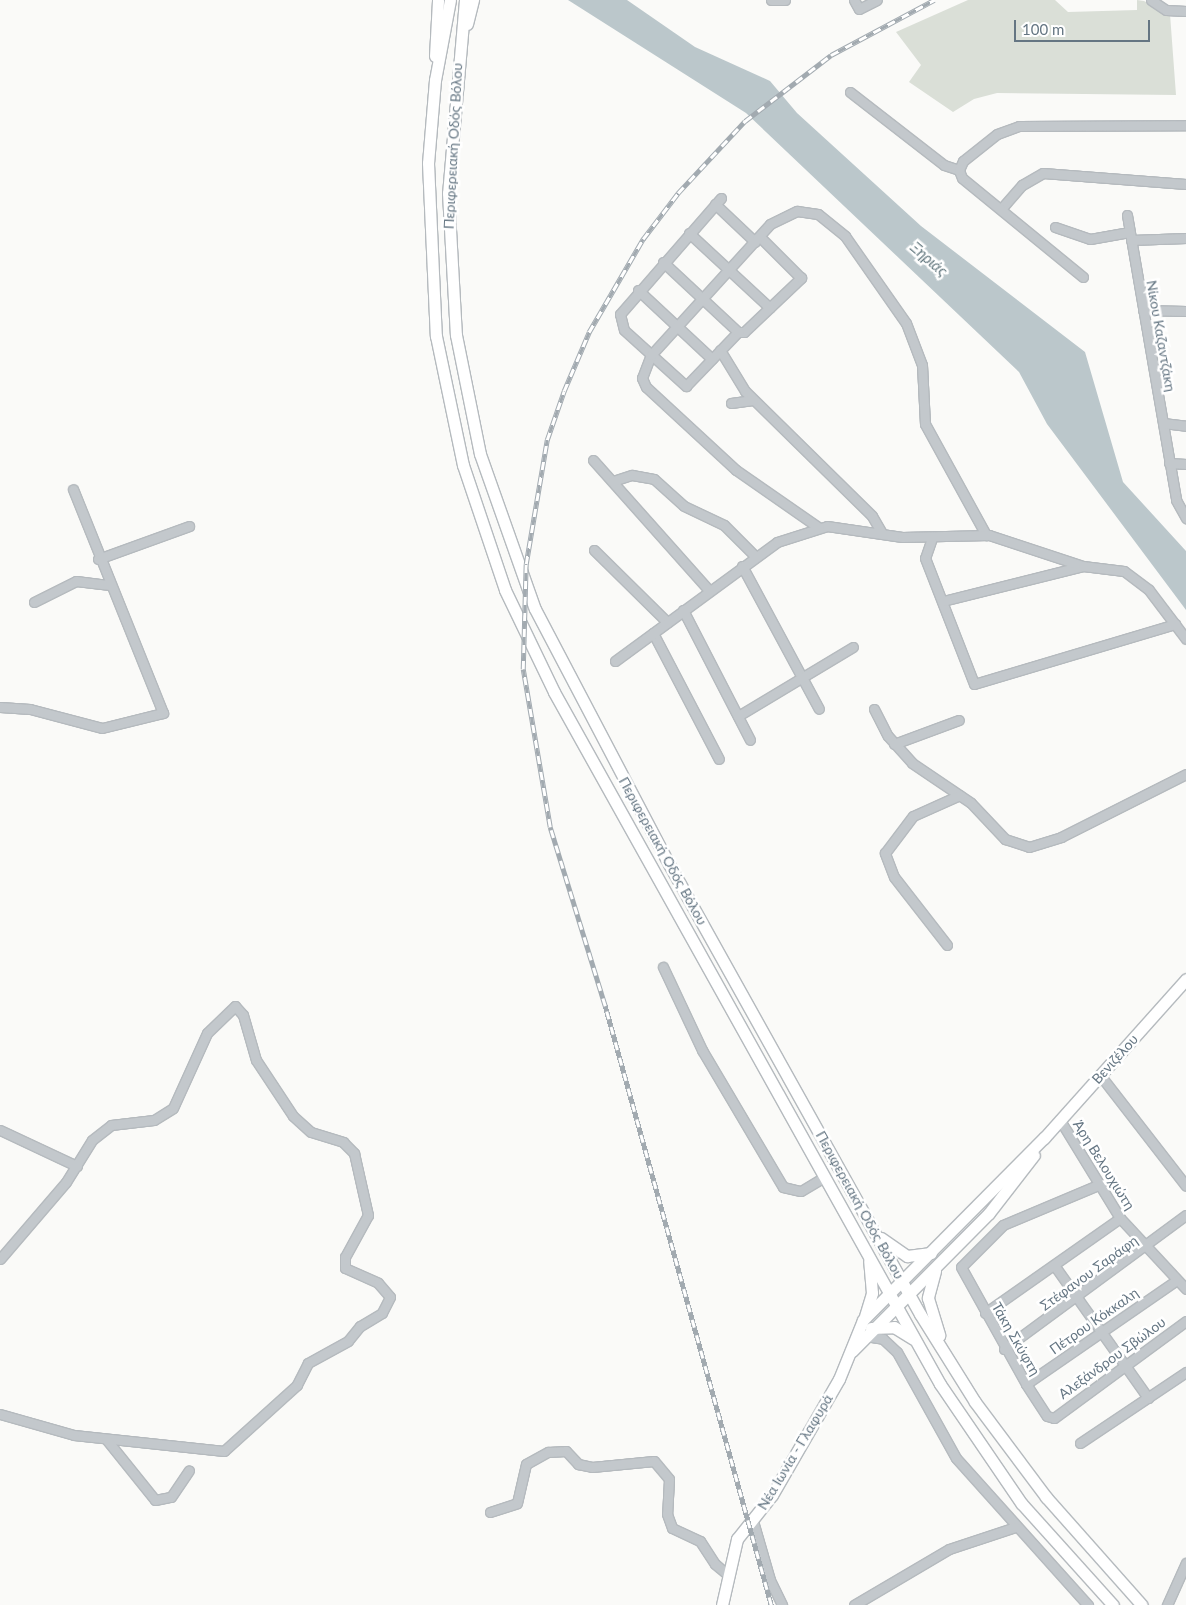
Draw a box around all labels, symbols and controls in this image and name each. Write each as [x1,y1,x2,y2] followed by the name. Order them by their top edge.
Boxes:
[1016,10,1152,42] scale bar
[1022,20,1064,38] text: 100 m
[440,62,466,230] street label: Περιφερειακή Οδός Βόλου
[907,238,951,280] water label: Ξηριάς
[1143,279,1179,393] street label: Νίκου Καζαντζάκη
[615,774,711,928] street label: Περιφερειακή Οδός Βόλου
[1088,1031,1142,1087] street label: Βενιζέλου
[1070,1117,1138,1213] street label: Άρη Βελουχιώτη
[812,1128,908,1282] street label: Περιφερειακή Οδός Βόλου
[1037,1232,1141,1314] street label: Στέφανου Σαράφη
[1046,1284,1142,1358] street label: Πέτρου Κόκκαλη
[988,1299,1044,1379] street label: Τάκη Σκύφτη
[1055,1313,1169,1403] street label: Αλεξάνδρου Σβώλου
[754,1391,836,1513] street label: Νέα Ιωνία - Γλαφυρά

